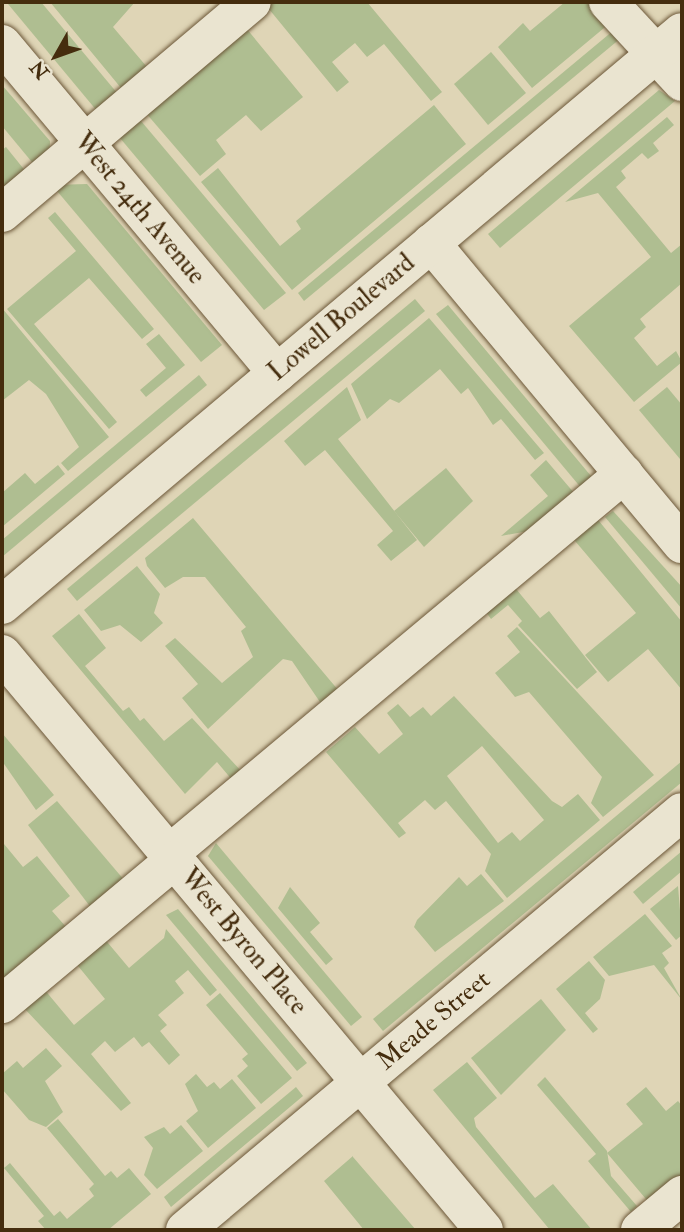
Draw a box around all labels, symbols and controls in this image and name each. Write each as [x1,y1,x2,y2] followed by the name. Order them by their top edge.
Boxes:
[21,21,91,91] north arrow
[25,55,55,84] text: N
[67,127,211,291] street label: West 24th Avenue
[262,248,422,388] street label: Lowell Boulevard
[173,863,313,1021] street label: West Byron Place
[371,965,497,1077] street label: Meade Street

